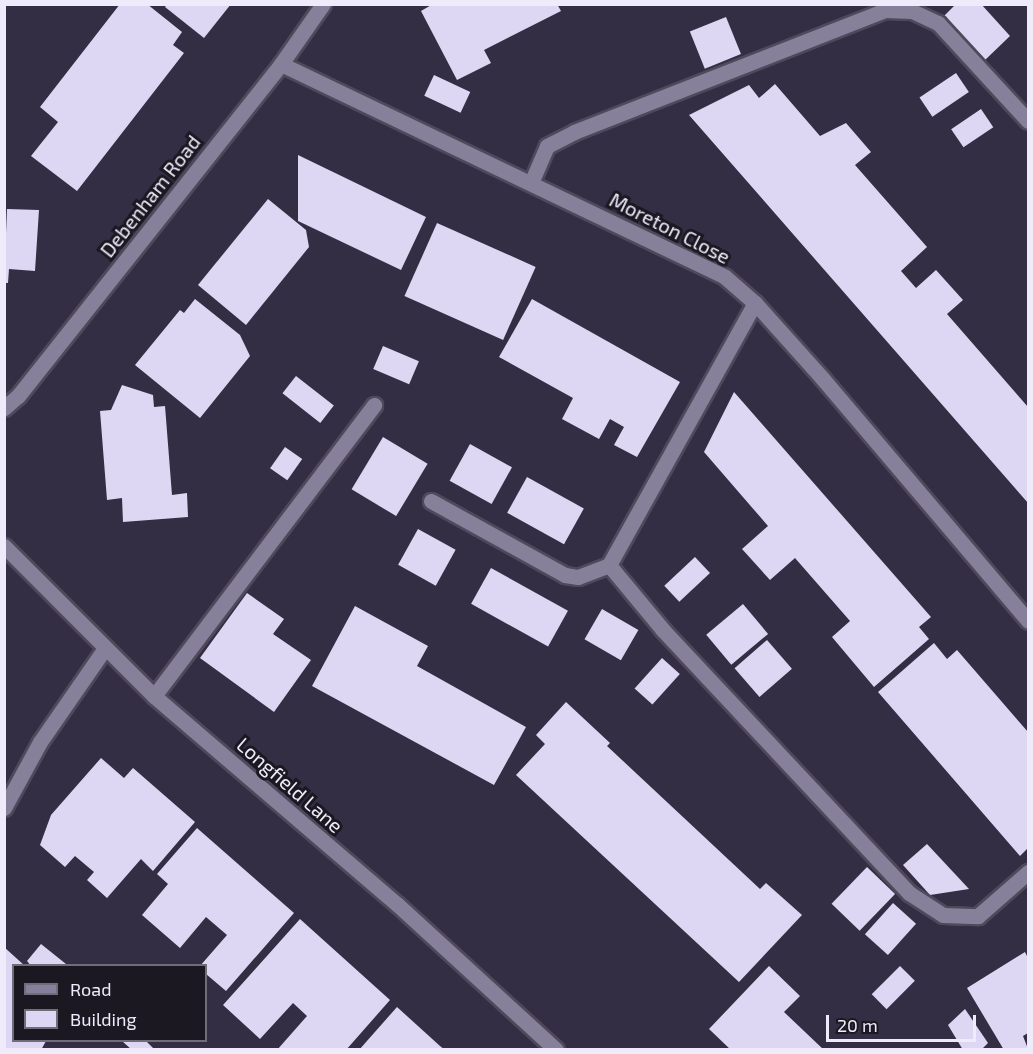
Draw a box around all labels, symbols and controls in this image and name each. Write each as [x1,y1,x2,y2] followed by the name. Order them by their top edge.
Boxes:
[95,130,205,262] street label: Debenham Road
[606,187,734,269] street label: Moreton Close
[232,732,348,838] street label: Longfield Lane
[12,964,207,1042] legend
[70,978,111,1000] text: Road
[829,1003,979,1041] scale bar
[70,1008,137,1030] text: Building
[837,1014,878,1036] text: 20 m

